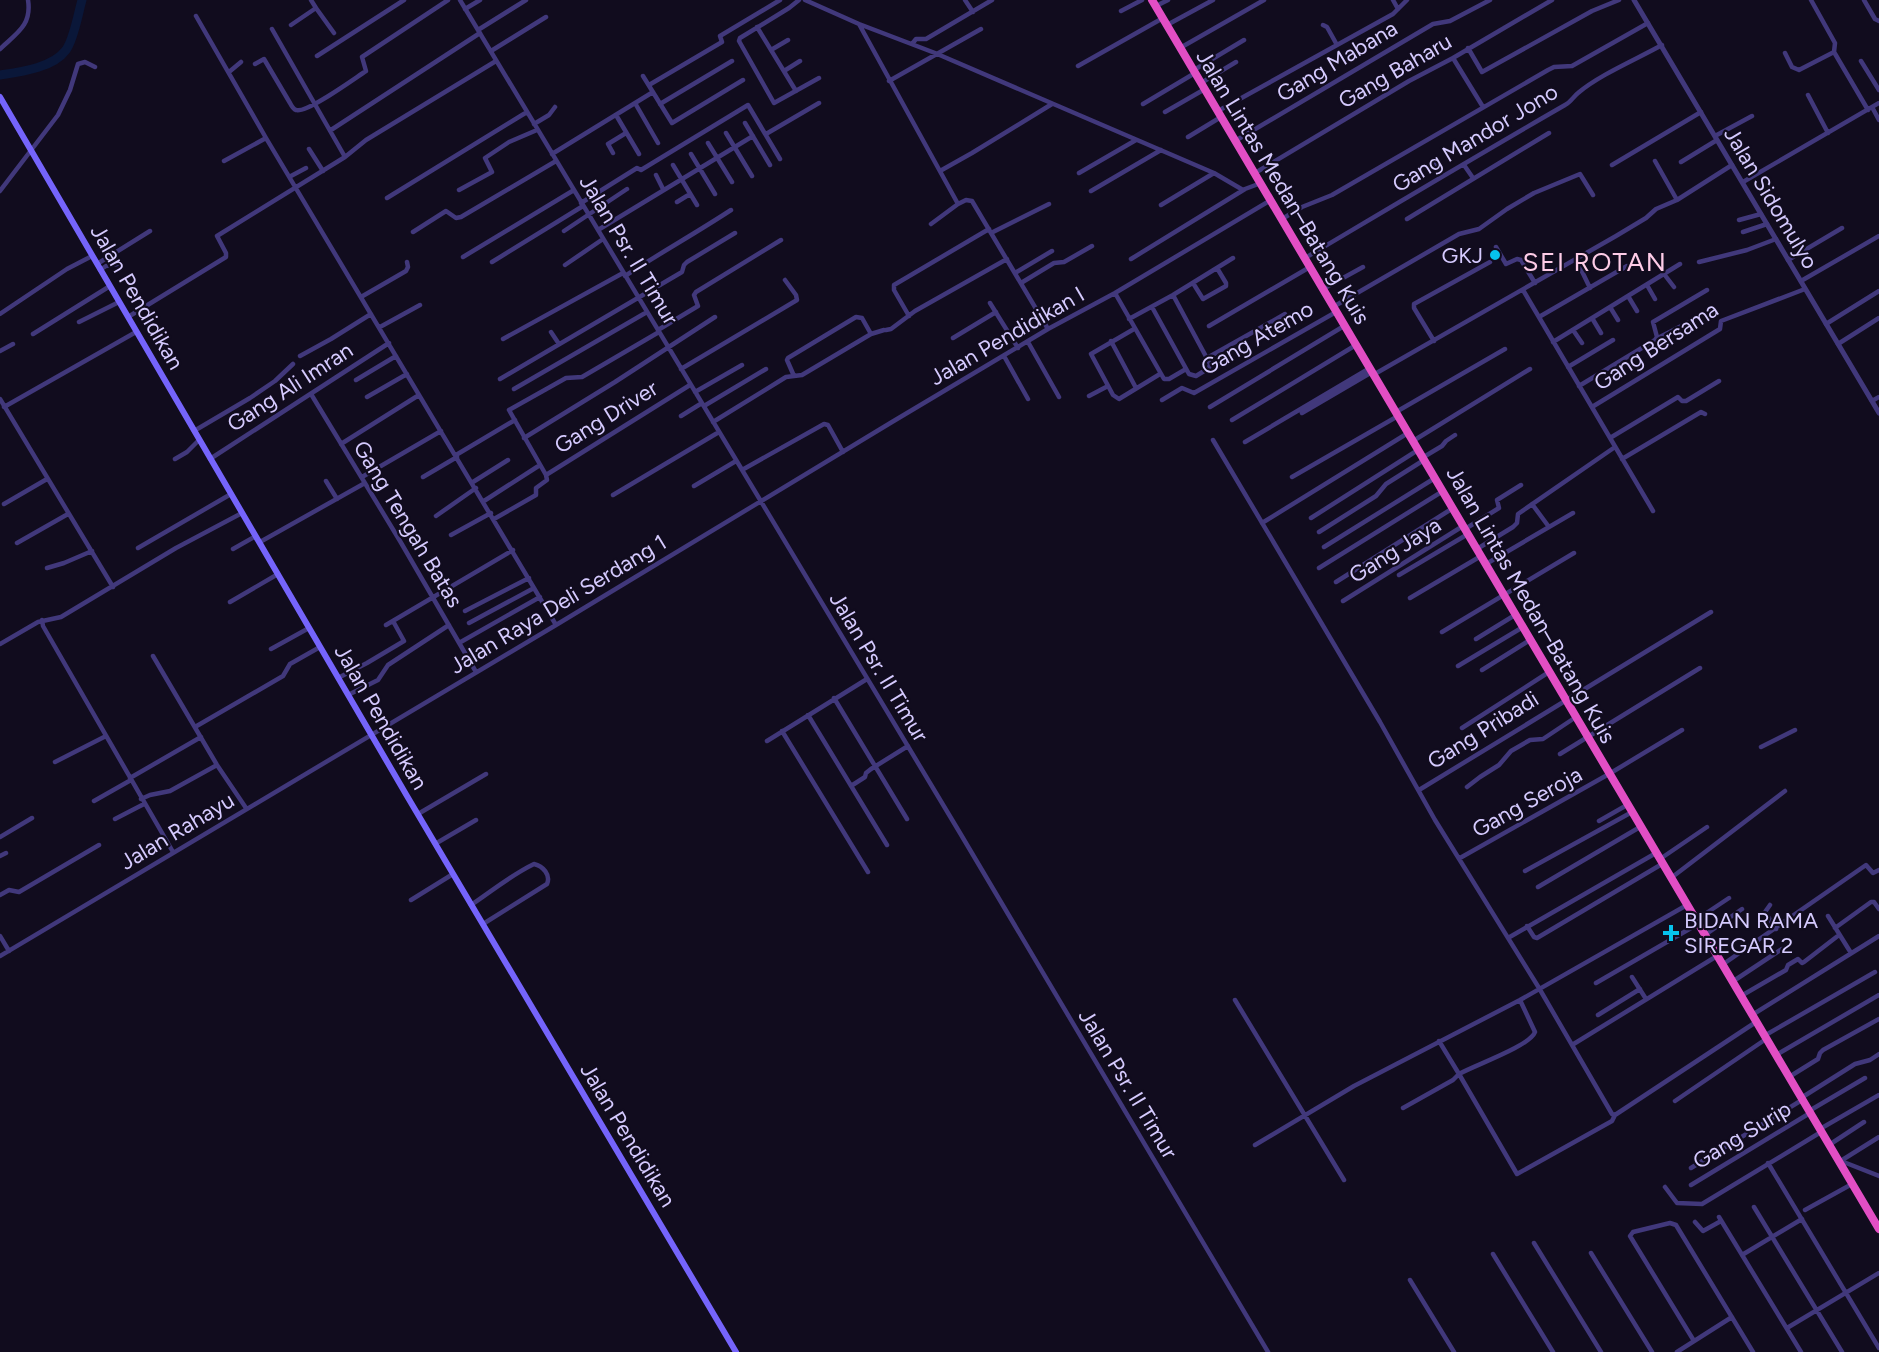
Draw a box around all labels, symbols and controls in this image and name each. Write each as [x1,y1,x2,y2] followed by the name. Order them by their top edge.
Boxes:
[1272,14,1402,108] street label: Gang Mabana
[1334,28,1456,114] street label: Gang Baharu
[1190,45,1376,329] street label: Jalan Lintas Medan–Batang Kuis
[1387,78,1563,198] street label: Gang Mandor Jono
[1718,122,1824,274] street label: Jalan Sidomulyo
[574,170,685,330] street label: Jalan Psr. II Timur
[85,220,189,374] street label: Jalan Pendidikan
[1442,242,1483,269] place label: GKJ
[1523,246,1667,278] district label: SEI ROTAN
[1488,248,1502,262] marker: GKJ
[925,281,1089,391] street label: Jalan Pendidikan I
[1196,295,1318,381] street label: Gang Atemo
[1589,296,1723,396] street label: Gang Bersama
[222,336,358,438] street label: Gang Ali Imran
[549,374,663,459] street label: Gang Driver
[348,436,468,612] street label: Gang Tengah Batas
[1441,462,1621,748] street label: Jalan Lintas Medan–Batang Kuis
[1344,511,1446,589] street label: Gang Jaya
[445,528,671,680] street label: Jalan Raya Deli Serdang 1
[824,587,935,747] street label: Jalan Psr. II Timur
[329,640,433,794] street label: Jalan Pendidikan
[1422,685,1544,775] street label: Gang Pribadi
[1467,761,1587,843] street label: Gang Seroja
[115,786,239,876] street label: Jalan Rahayu
[1684,907,1818,959] place label: BIDAN RAMA SIREGAR 2
[1662,924,1680,942] marker: BIDAN RAMA SIREGAR 2
[1073,1004,1184,1164] street label: Jalan Psr. II Timur
[574,1058,682,1212] street label: Jalan Pendidikan
[1688,1095,1796,1175] street label: Gang Surip

